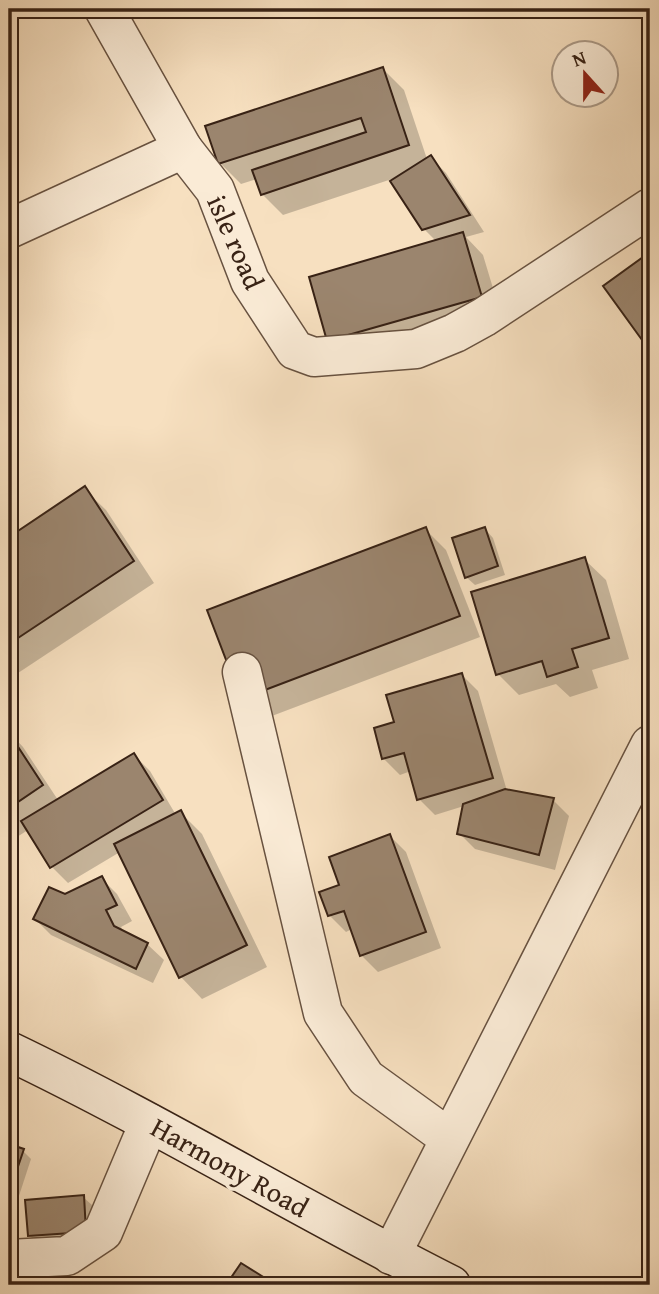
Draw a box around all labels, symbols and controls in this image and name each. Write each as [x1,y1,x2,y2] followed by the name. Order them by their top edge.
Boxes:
[550,38,620,108] north arrow
[568,43,590,73] text: N
[197,188,275,296] street label: isle road
[144,1106,317,1227] street label: Harmony Road

